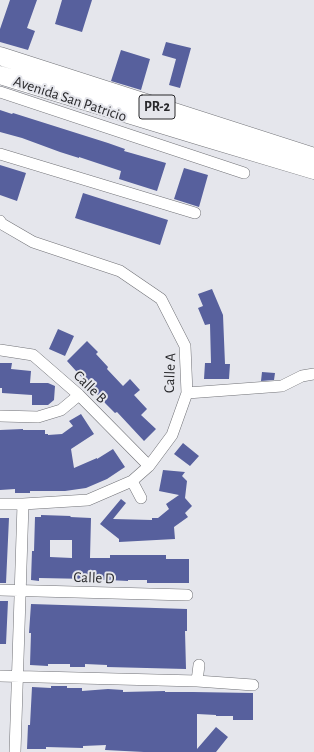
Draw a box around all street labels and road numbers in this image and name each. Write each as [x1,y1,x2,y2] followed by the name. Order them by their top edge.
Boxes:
[11,72,129,126] street label: Avenida San Patricio
[139,95,175,119] road number: PR-2
[160,353,180,393] street label: Calle A
[70,367,110,407] street label: Calle B
[73,568,115,588] street label: Calle D

